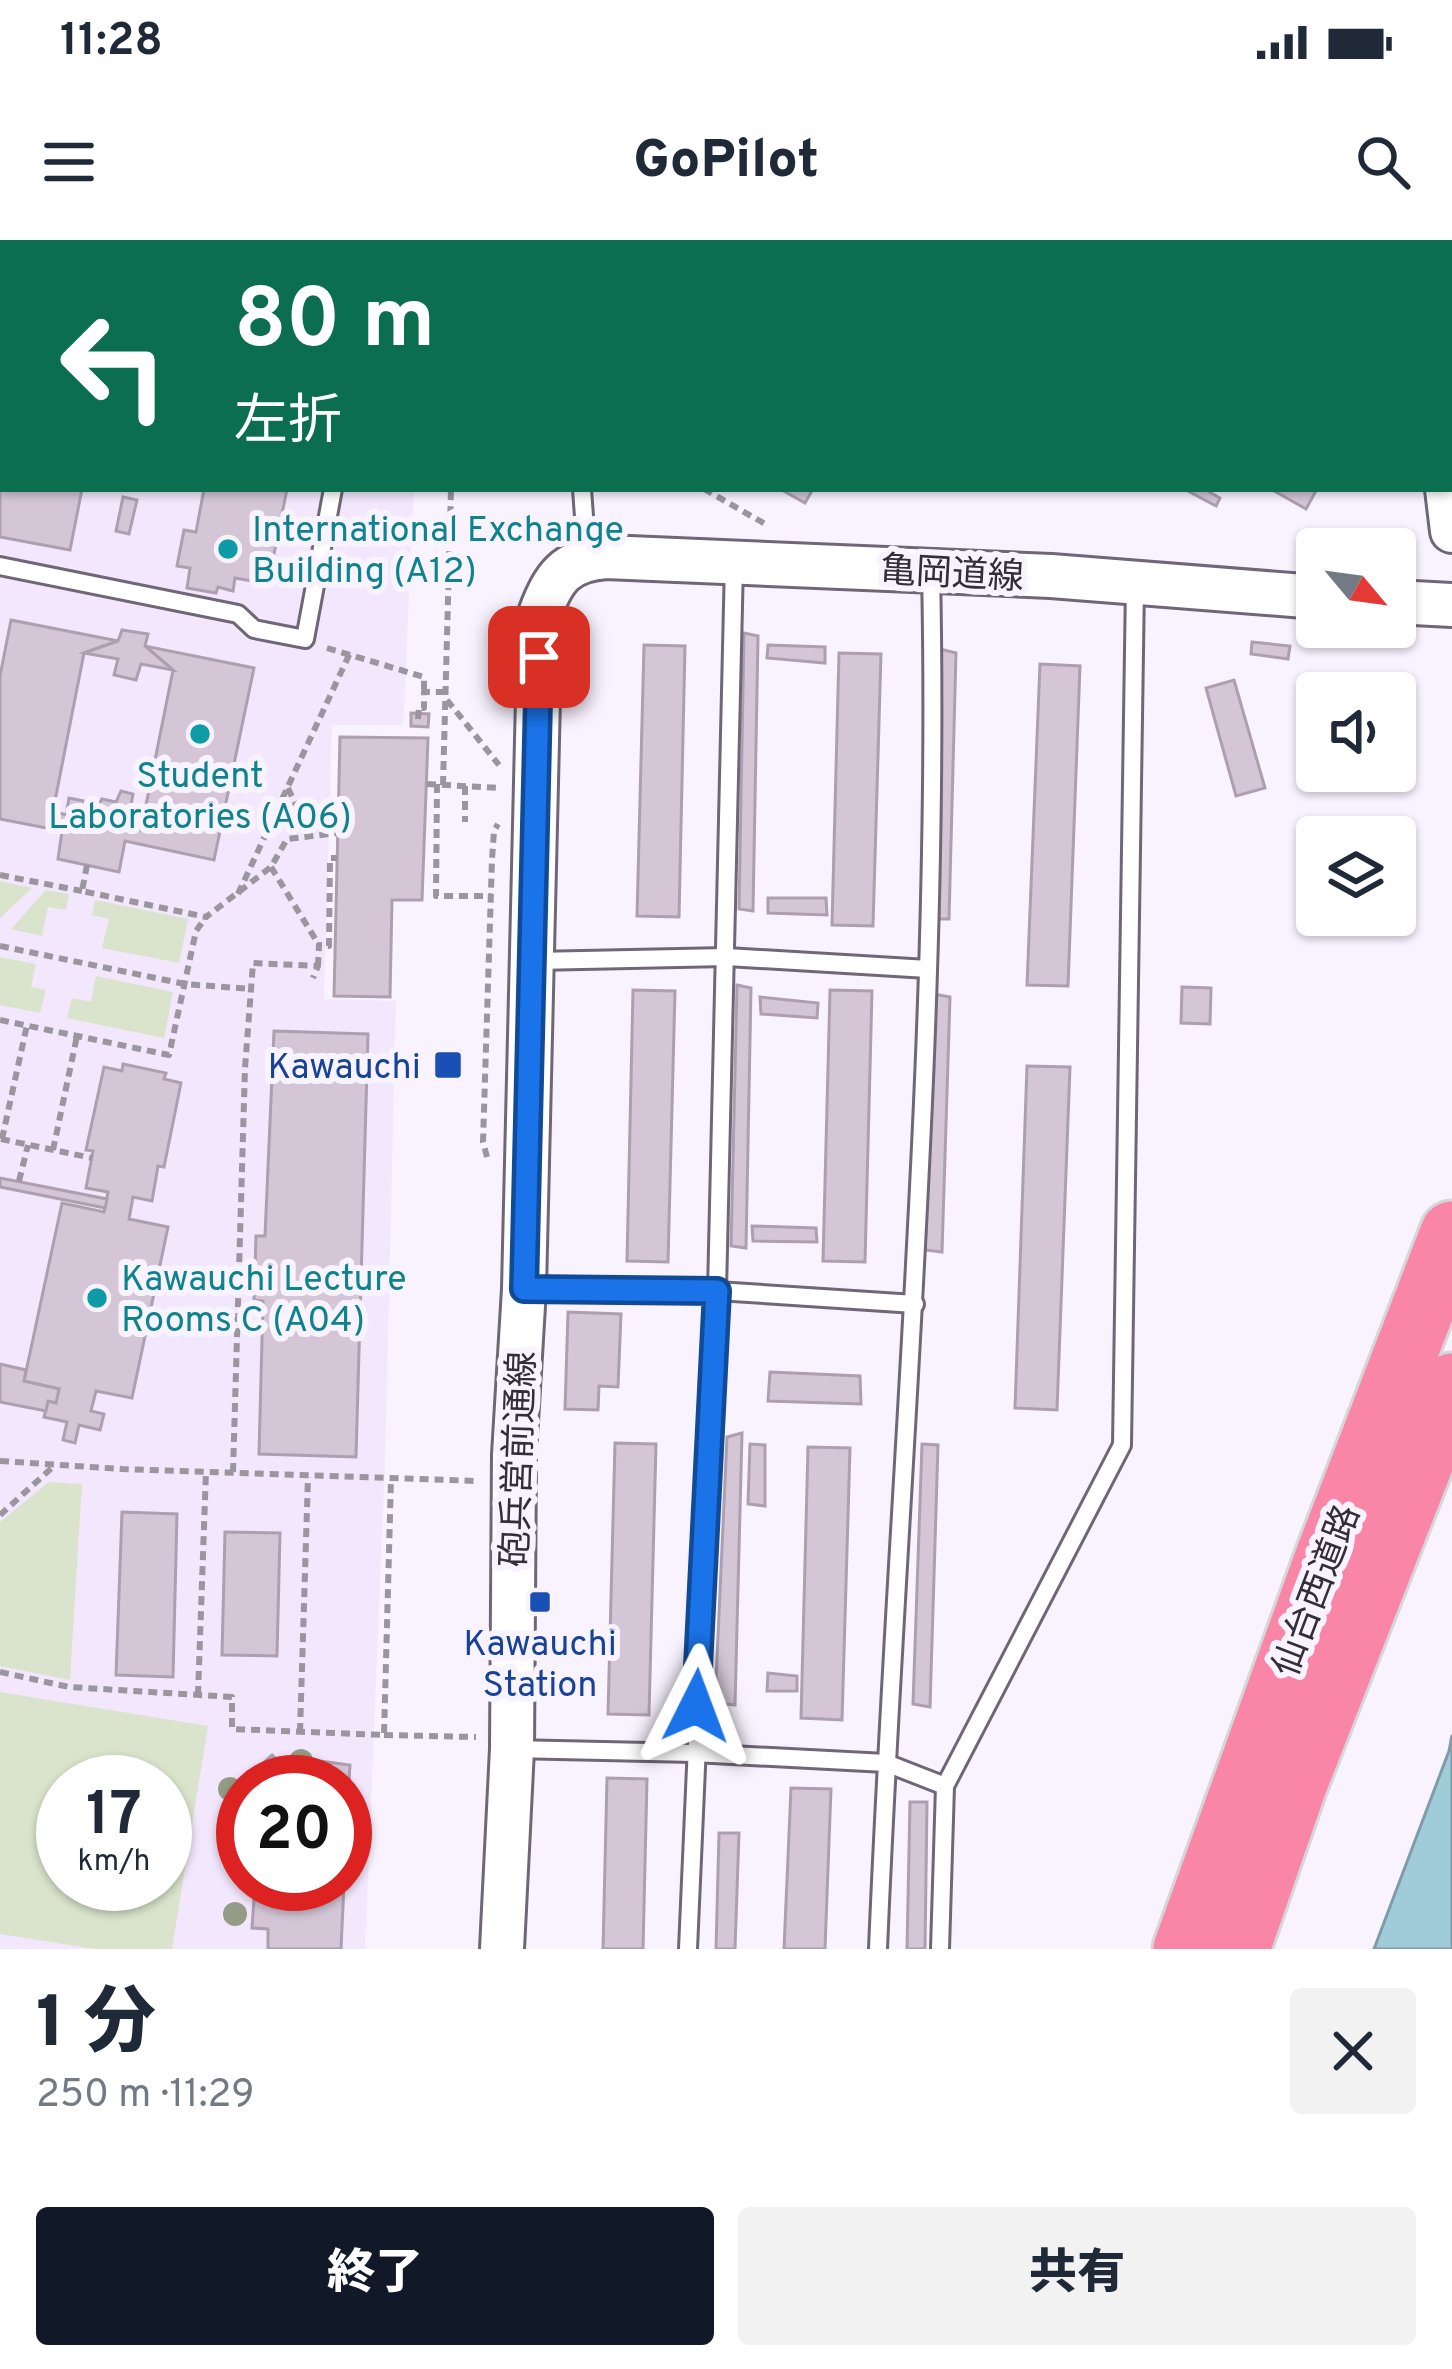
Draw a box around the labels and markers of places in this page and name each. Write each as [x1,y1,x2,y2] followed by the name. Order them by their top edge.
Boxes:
[252,509,624,596] place label: International Exchange Building (A12)
[215,536,241,562] marker: International Exchange Building (A12)
[488,606,590,708] pin
[187,721,213,747] marker: Student Laboratories (A06)
[48,755,352,842] place label: Student Laboratories (A06)
[267,1046,421,1092] place label: Kawauchi
[432,1049,464,1081] marker: Kawauchi
[121,1258,407,1345] place label: Kawauchi Lecture Rooms C (A04)
[84,1285,110,1311] marker: Kawauchi Lecture Rooms C (A04)
[527,1589,553,1615] marker: Kawauchi Station
[463,1623,617,1710] place label: Kawauchi Station

